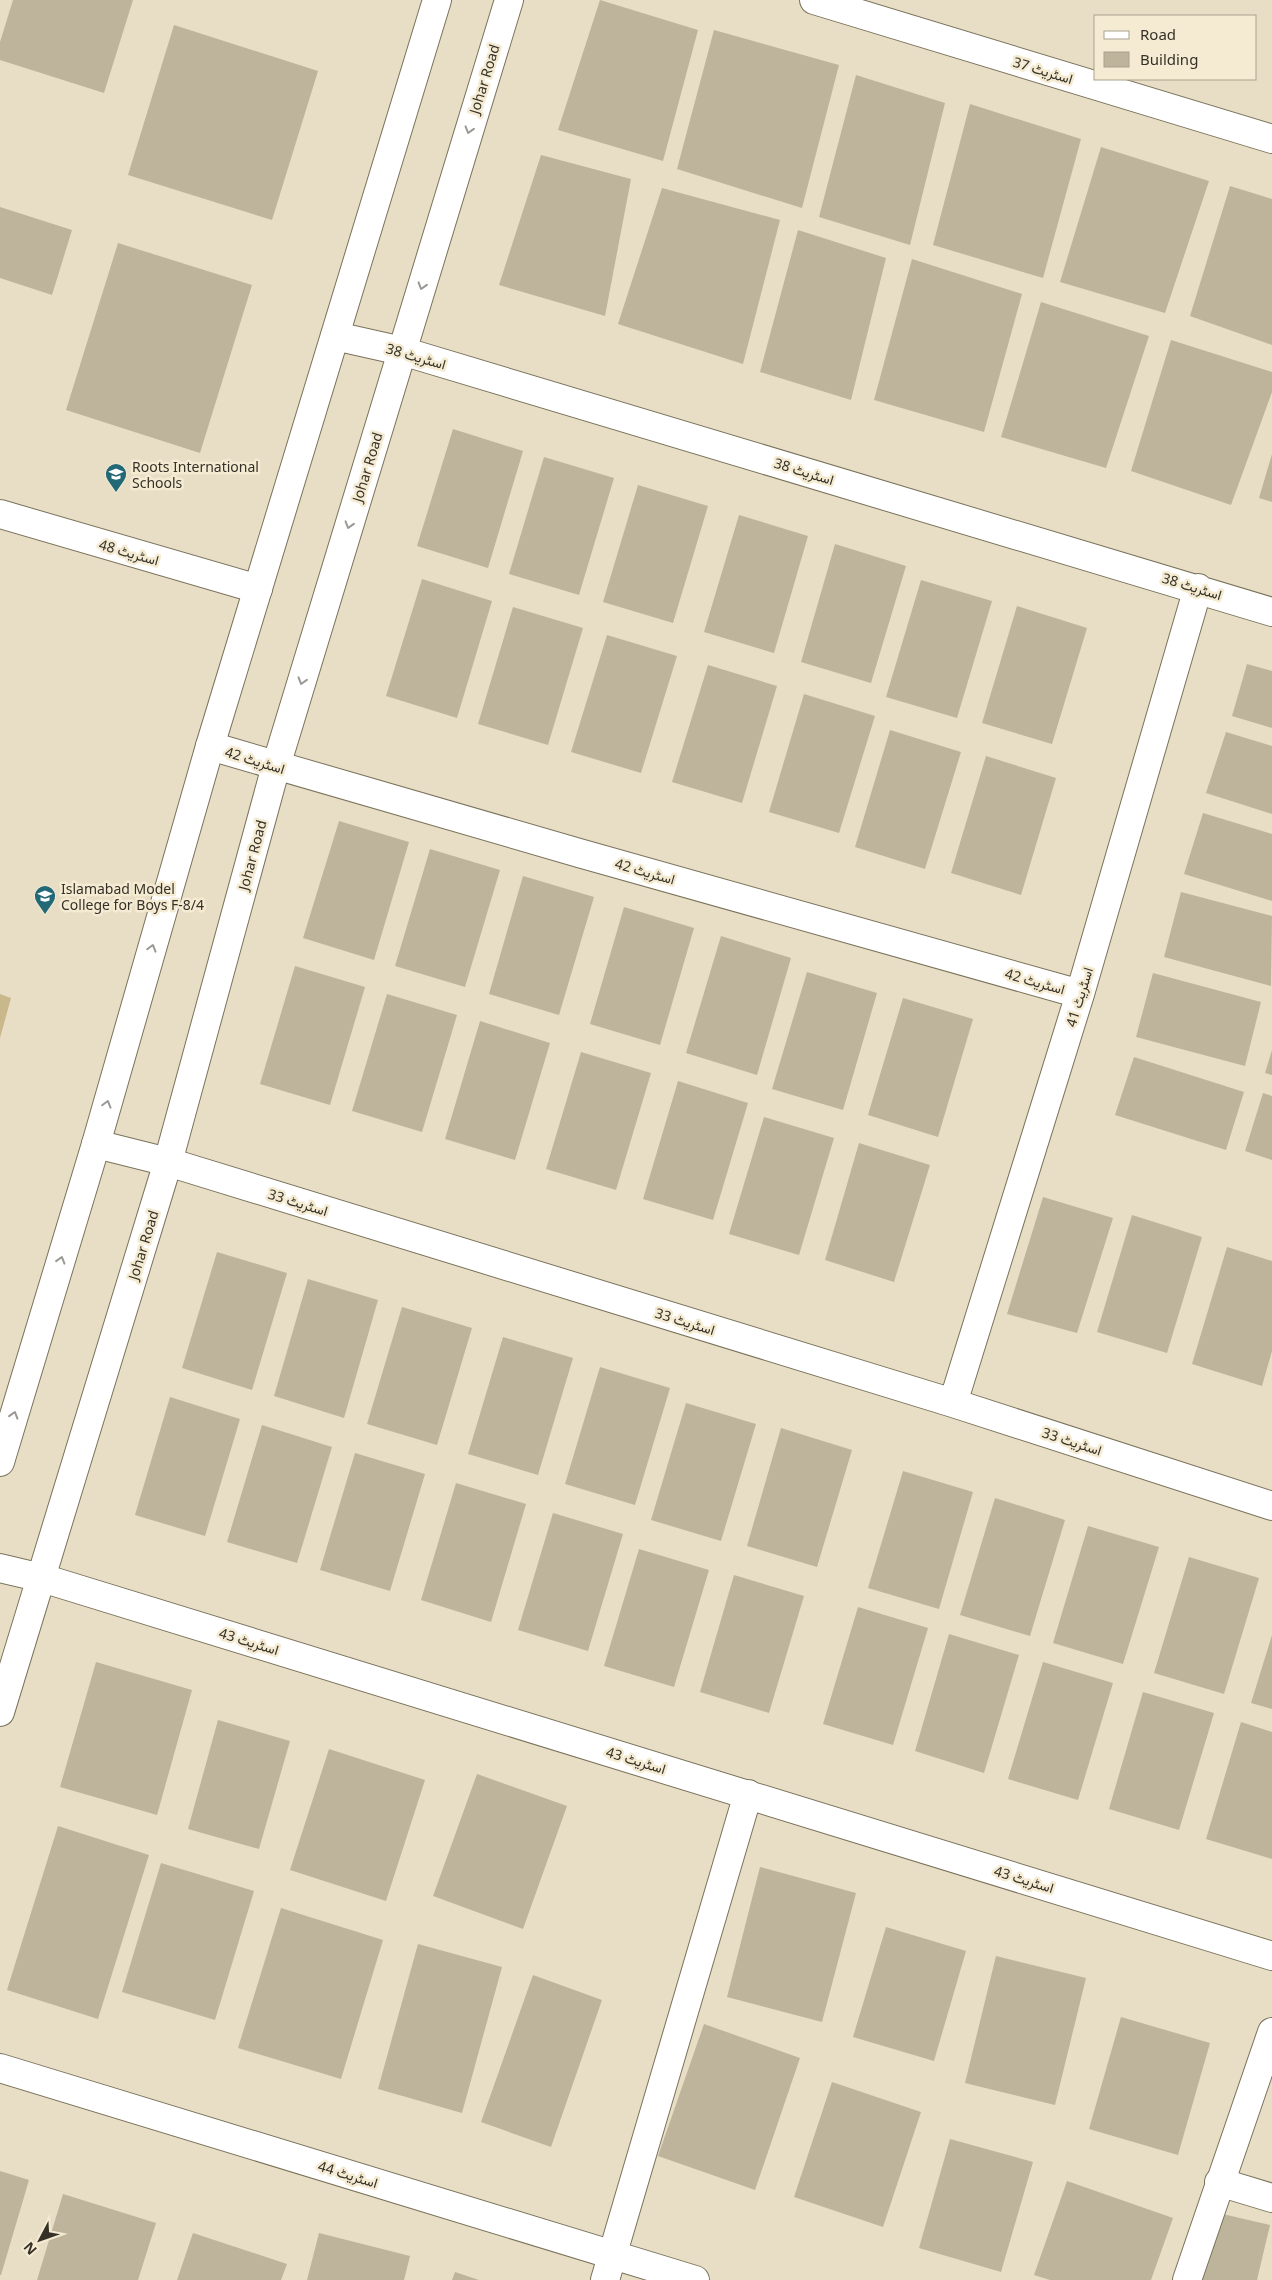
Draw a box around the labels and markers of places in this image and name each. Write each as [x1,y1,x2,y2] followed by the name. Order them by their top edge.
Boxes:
[132,457,259,492] place label: Roots International Schools
[104,462,128,493] school or university icon: Roots International Schools
[61,879,204,914] place label: Islamabad Model College for Boys F-8/4
[33,884,57,915] school or university icon: Islamabad Model College for Boys F-8/4

